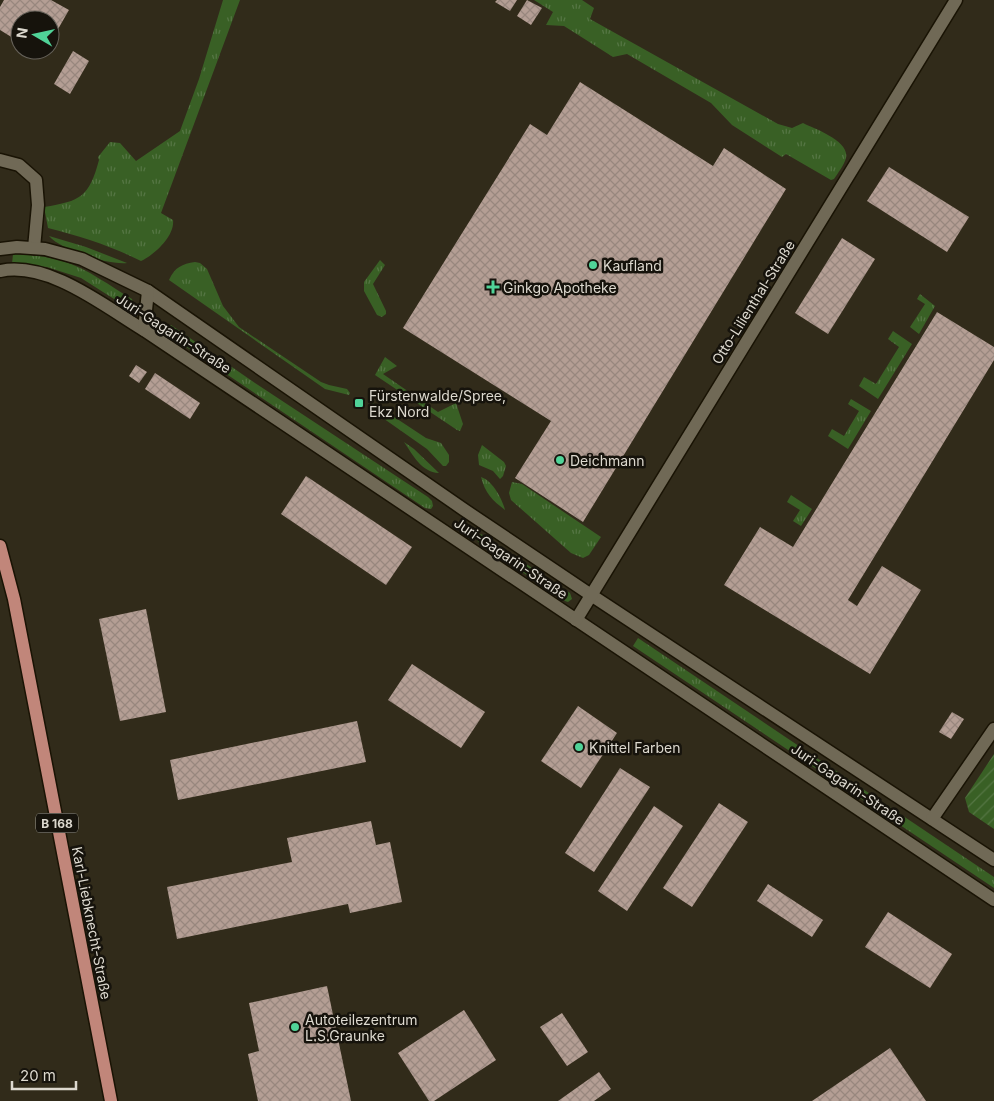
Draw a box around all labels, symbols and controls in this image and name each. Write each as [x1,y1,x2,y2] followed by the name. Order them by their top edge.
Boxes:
[10,10,60,60] north arrow
[12,26,31,39] text: N
[708,237,798,367] street label: Otto-Lilienthal-Straße
[603,257,662,274] place label: Kaufland
[587,259,599,271] marker: Kaufland
[503,279,617,296] place label: Ginkgo Apotheke
[487,281,499,293] marker: Ginkgo Apotheke
[113,290,235,376] street label: Juri-Gagarin-Straße
[369,387,506,420] place label: Fürstenwalde/Spree, Ekz Nord
[353,397,365,409] marker: Fürstenwalde/Spree, Ekz Nord
[570,452,645,469] place label: Deichmann
[554,454,566,466] marker: Deichmann
[451,514,571,602] street label: Juri-Gagarin-Straße
[589,739,681,756] place label: Knittel Farben
[788,740,908,828] street label: Juri-Gagarin-Straße
[573,741,585,753] marker: Knittel Farben
[36,814,78,832] road number: B 168
[69,845,115,1001] street label: Karl-Liebknecht-Straße
[305,1011,417,1044] place label: Autoteilezentrum L.S.Graunke
[289,1021,301,1033] marker: Autoteilezentrum L.S.Graunke
[12,1058,76,1090] scale bar
[20,1066,56,1085] text: 20 m

